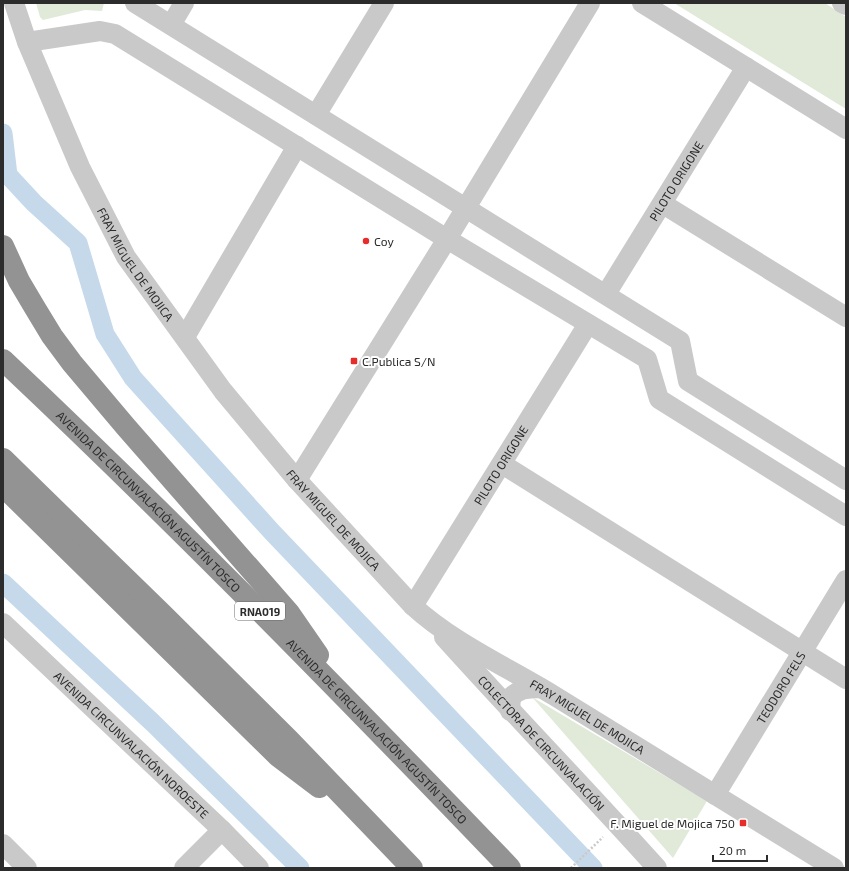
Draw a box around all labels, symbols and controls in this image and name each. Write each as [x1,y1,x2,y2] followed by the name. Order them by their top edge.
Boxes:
[646,138,706,223] street label: PILOTO ORIGONE
[95,205,177,324] street label: FRAY MIGUEL DE MOJICA
[374,234,395,248] place label: Coy
[361,236,371,246] marker: Coy
[362,354,435,368] place label: C.Publica S/N
[349,356,359,366] marker: C.Publica S/N
[54,408,244,595] street label: AVENIDA DE CIRCUNVALACIÓN AGUSTÍN TOSCO
[471,422,531,507] street label: PILOTO ORIGONE
[284,466,384,573] street label: FRAY MIGUEL DE MOJICA
[235,602,285,620] road number: RNA019
[284,636,470,826] street label: AVENIDA DE CIRCUNVALACIÓN AGUSTÍN TOSCO
[753,649,808,726] street label: TEODORO FELS
[51,668,212,821] street label: AVENIDA CIRCUNVALACIÓN NOROESTE
[475,673,608,813] street label: COLECTORA DE CIRCUNVALACIÓN
[528,676,648,757] street label: FRAY MIGUEL DE MOJICA
[610,816,735,831] place label: F. Miguel de Mojica 750
[738,818,748,828] marker: F. Miguel de Mojica 750
[713,837,767,863] scale bar
[719,843,746,857] text: 20 m

